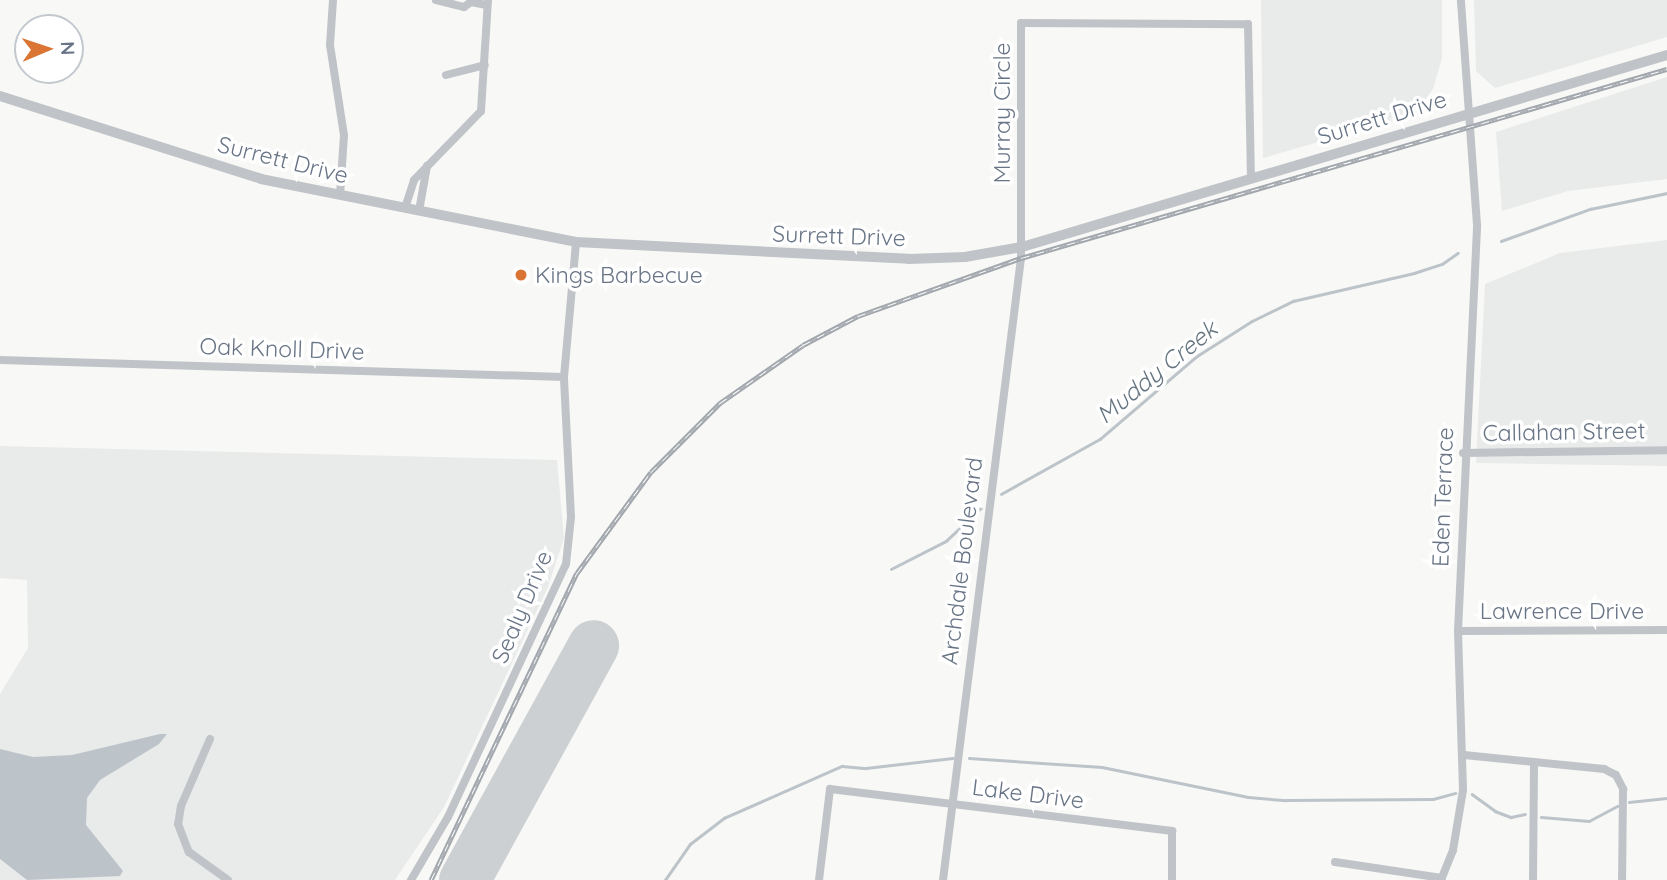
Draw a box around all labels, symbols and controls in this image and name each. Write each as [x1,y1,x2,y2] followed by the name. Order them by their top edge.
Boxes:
[14,14,84,84] north arrow
[56,41,80,56] text: N
[988,42,1016,184] street label: Murray Circle
[1314,85,1450,151] street label: Surrett Drive
[215,130,351,190] street label: Surrett Drive
[772,220,906,252] street label: Surrett Drive
[535,261,703,289] place label: Kings Barbecue
[513,267,529,283] marker: Kings Barbecue
[1091,315,1223,429] water label: Muddy Creek
[199,332,365,366] street label: Oak Knoll Drive
[1482,417,1646,447] street label: Callahan Street
[1427,427,1459,567] street label: Eden Terrace
[936,456,988,666] street label: Archdale Boulevard
[486,547,558,667] street label: Sealy Drive
[1480,597,1644,625] street label: Lawrence Drive
[970,773,1086,815] street label: Lake Drive

